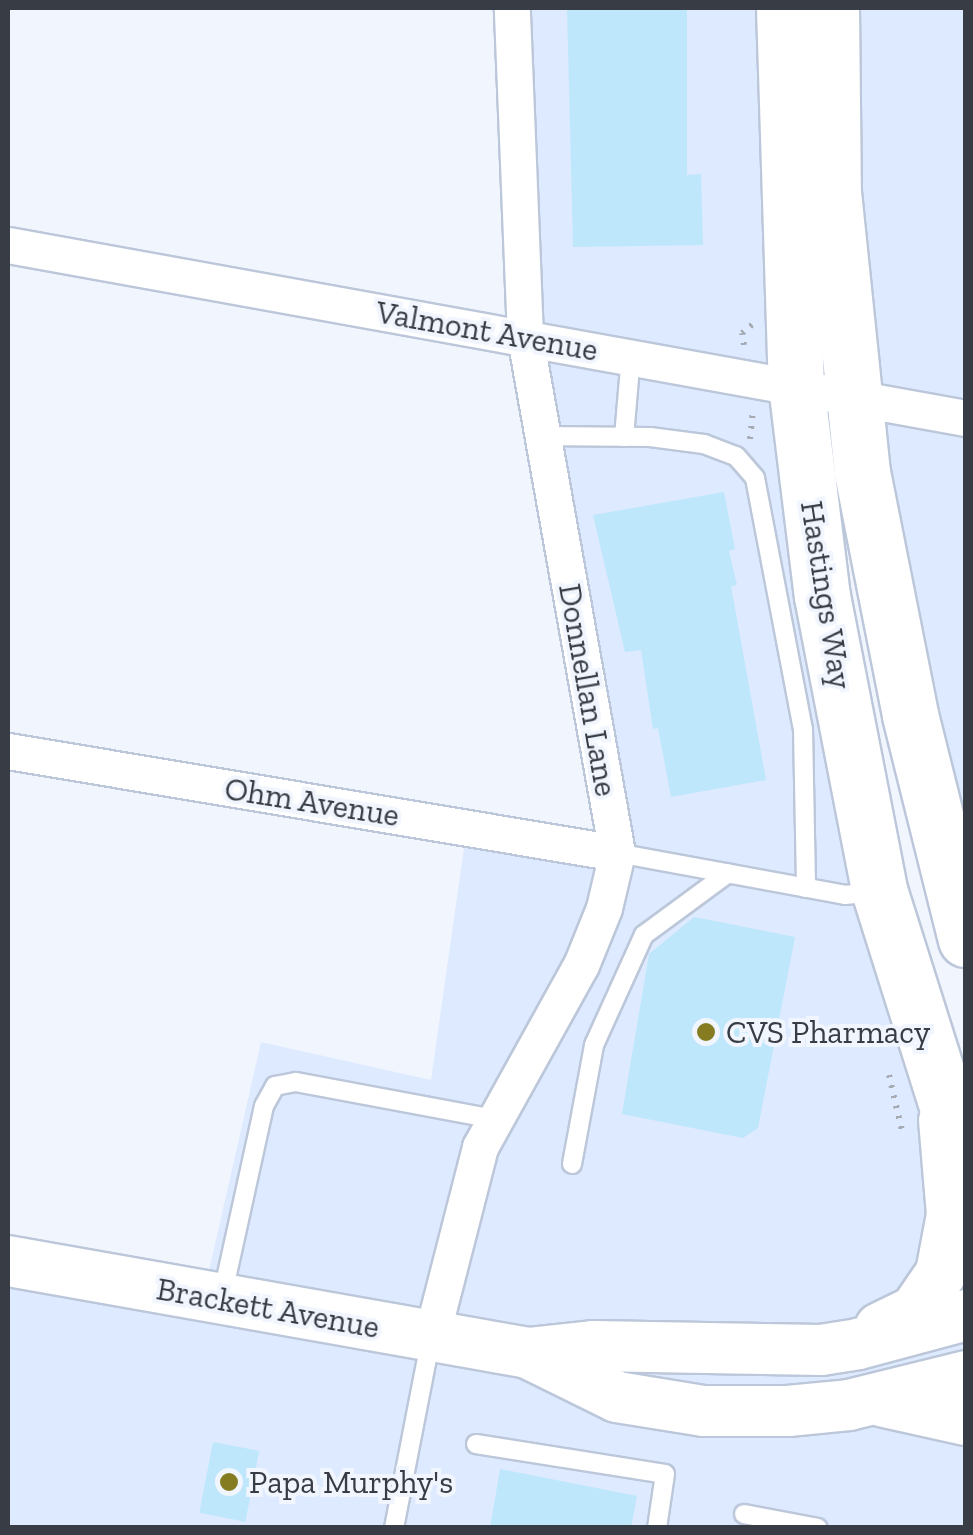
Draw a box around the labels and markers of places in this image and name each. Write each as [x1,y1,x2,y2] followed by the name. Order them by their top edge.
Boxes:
[726,1013,930,1051] place label: CVS Pharmacy
[695,1021,717,1043] marker: CVS Pharmacy
[249,1463,453,1501] place label: Papa Murphy's
[218,1471,240,1493] marker: Papa Murphy's

